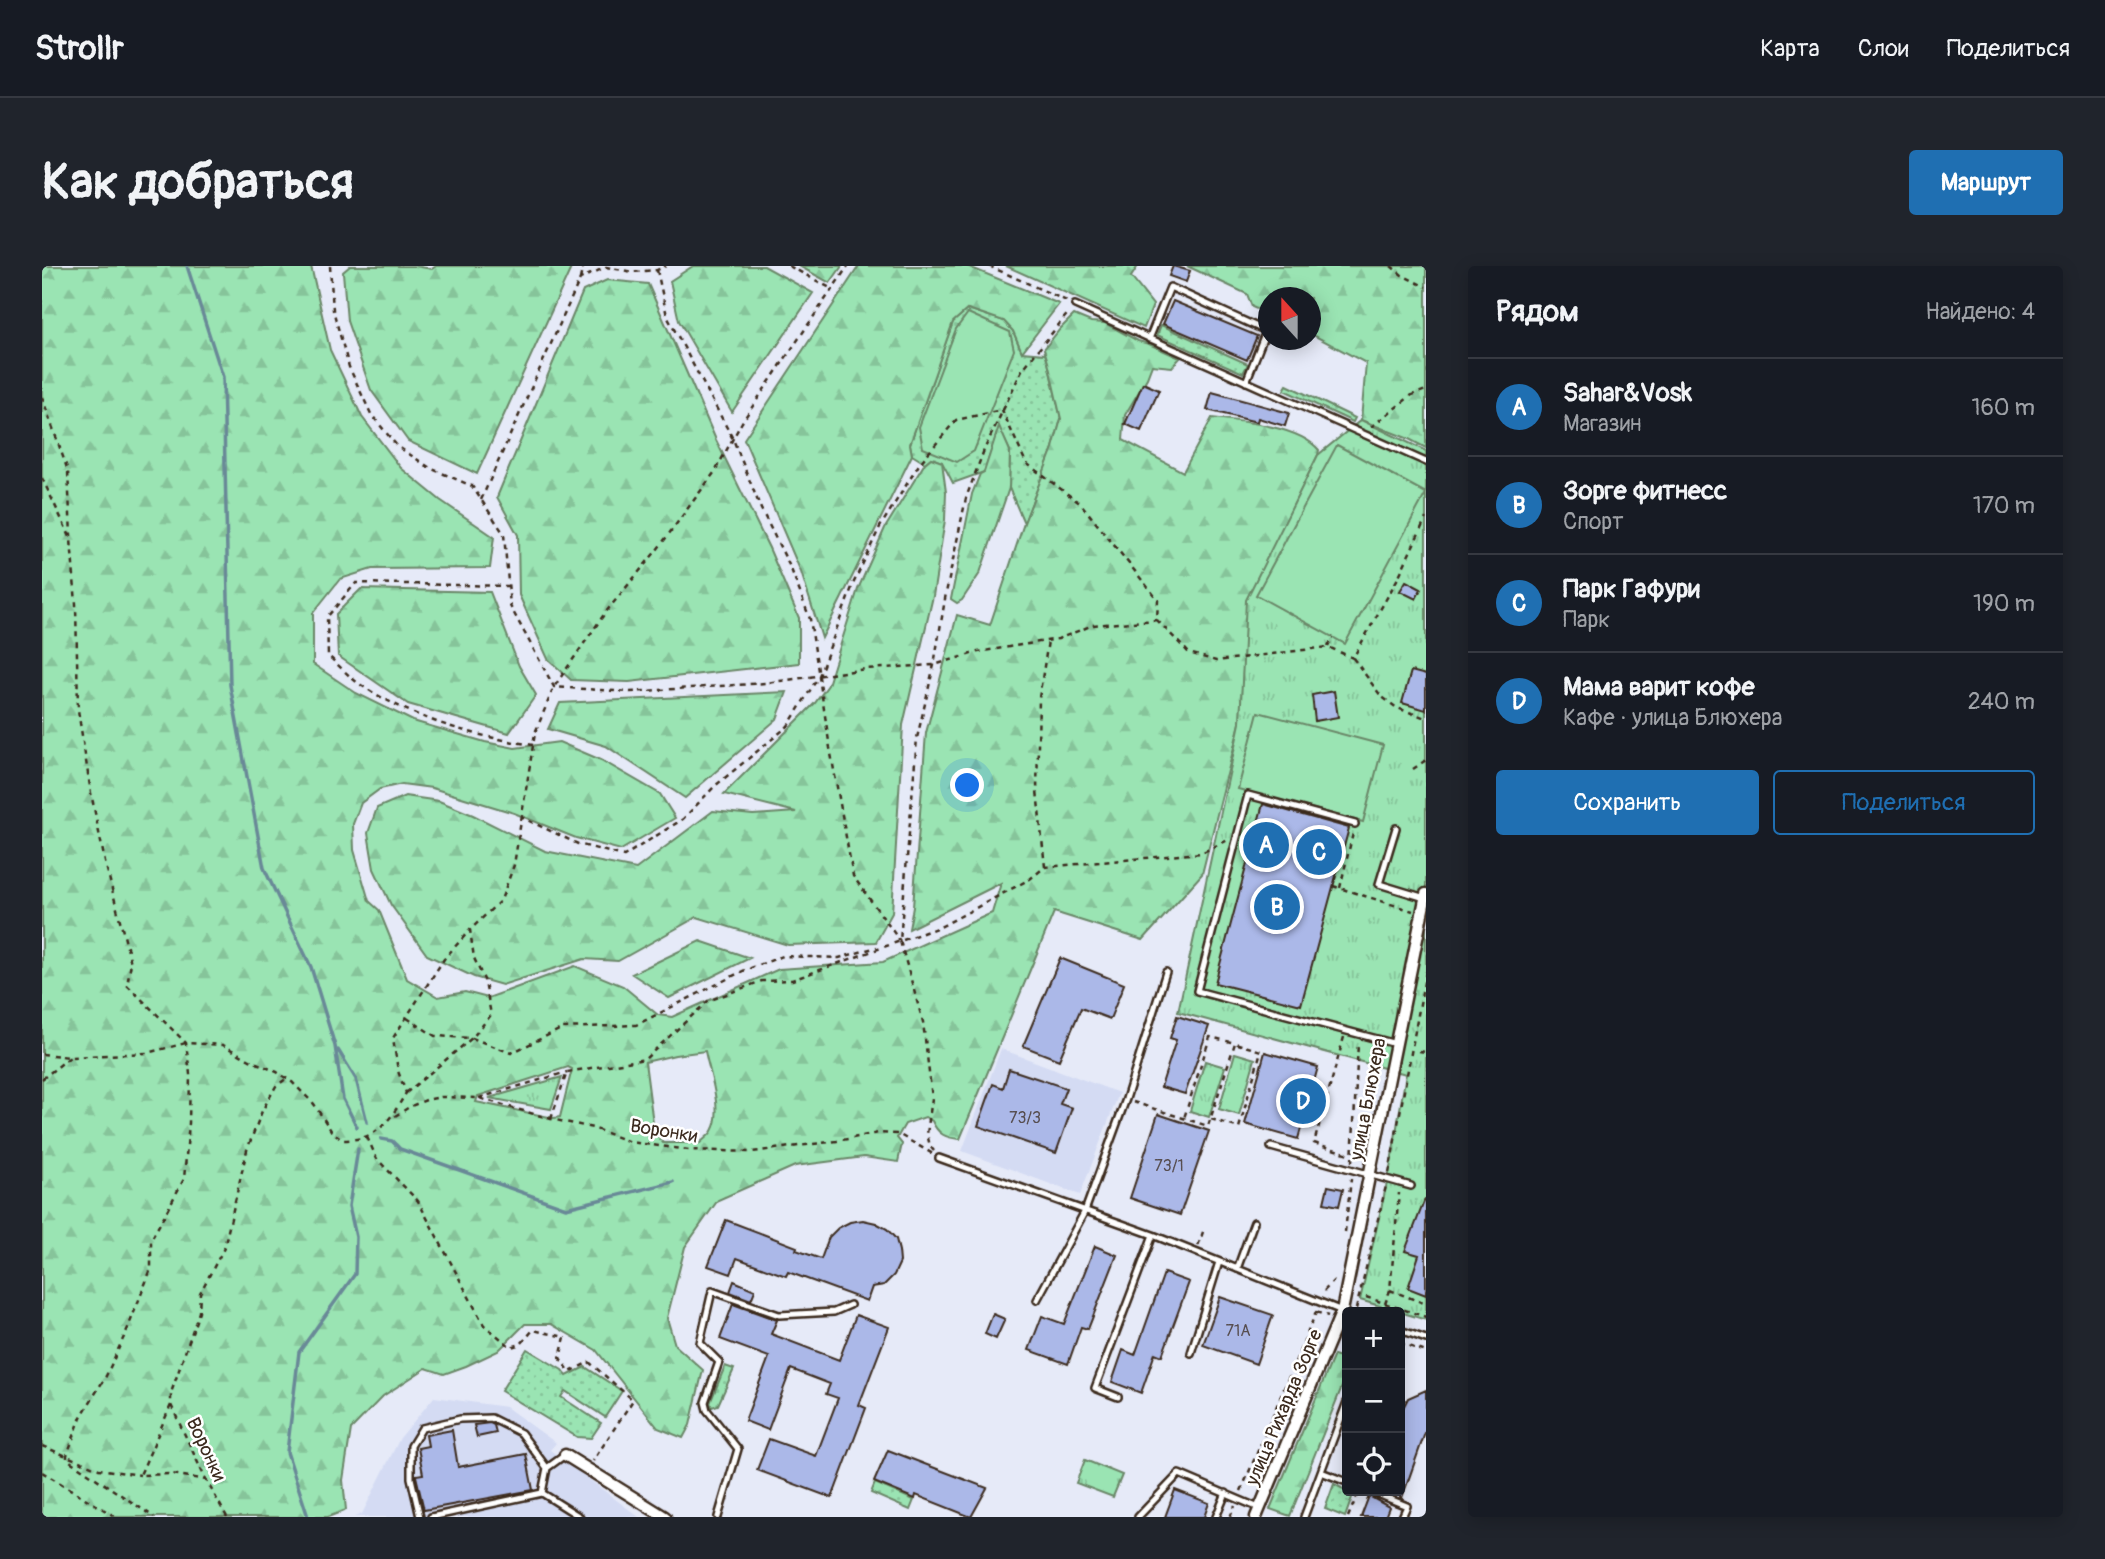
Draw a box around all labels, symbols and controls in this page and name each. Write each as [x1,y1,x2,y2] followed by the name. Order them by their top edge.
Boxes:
[35,28,124,69] text: Strollr
[1760,34,1820,63] text: Карта
[1858,34,1909,63] text: Слои
[1947,34,2070,63] text: Поделиться
[1909,150,2063,215] button: Маршрут
[42,152,354,213] text: Как добраться
[1258,287,1321,350] north arrow
[1496,293,1579,330] text: Рядом
[1925,297,2035,326] text: Найдено: 4
[1563,377,1692,409] text: Sahar&Vosk
[1512,393,1526,422] text: A
[1971,393,2035,422] text: 160 m
[1563,409,1642,438] text: Магазин
[1563,475,1727,507] text: Зорге фитнесс
[1512,491,1526,520] text: B
[1973,491,2035,520] text: 170 m
[1563,507,1624,536] text: Спорт
[1563,573,1700,605] text: Парк Гафури
[1512,589,1526,618] text: C
[1973,589,2035,618] text: 190 m
[1563,605,1610,634] text: Парк
[1563,671,1755,703] text: Мама варит кофе
[1512,687,1526,716] text: D
[1968,687,2035,716] text: 240 m
[1563,703,1782,732] text: Кафе · улица Блюхера
[950,768,984,802] your location
[1496,770,1759,835] button: Сохранить
[1773,770,2035,835] button: Поделиться
[1243,819,1289,871] pin: A
[1296,826,1342,878] pin: C
[1254,881,1300,933] pin: B
[1344,1036,1392,1163] street label: улица Блюхера
[1280,1075,1326,1127] pin: D
[1009,1108,1041,1128] house number: 73/3
[628,1114,700,1148] street label: Воронки
[1154,1156,1184,1176] house number: 73/1
[1342,1307,1405,1496] map controls
[1342,1307,1405,1370] button: +
[1225,1321,1251,1341] house number: 71А
[1240,1325,1328,1490] street label: улица Рихарда Зорге
[1342,1370,1405,1433] button: −
[181,1414,232,1486] street label: Воронки
[1342,1433,1405,1496] button: locate

